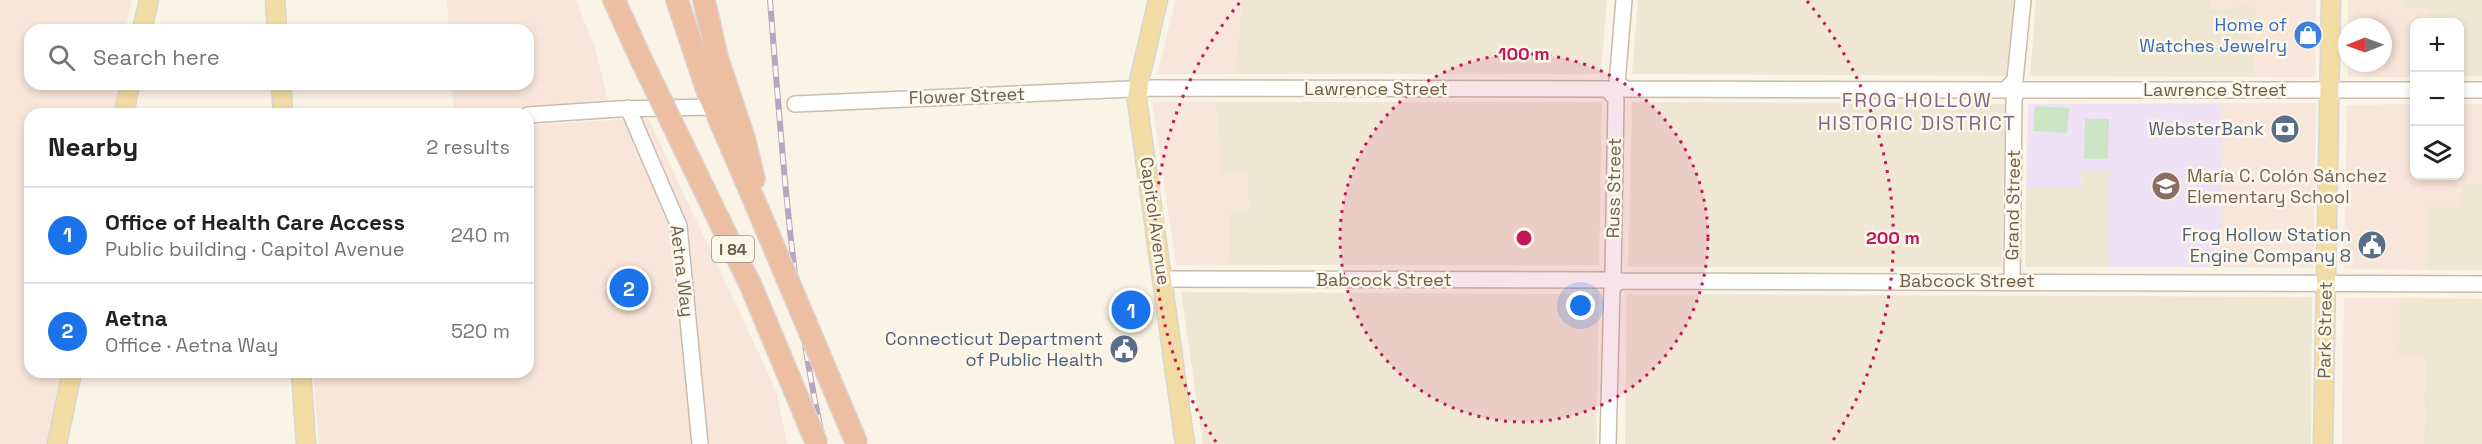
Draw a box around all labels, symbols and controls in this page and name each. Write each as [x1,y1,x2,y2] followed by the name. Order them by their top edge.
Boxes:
[2139,13,2287,57] place label: Home of Watches Jewelry
[2338,18,2392,72] north arrow
[2410,18,2464,180] map controls
[2410,18,2464,72] button: +
[2292,19,2324,51] shop icon: Home of Watches Jewelry
[24,24,534,90] search box
[45,41,78,74] icon: search
[1498,42,1550,65] text: 100 m
[93,43,220,71] text: Search here
[2410,72,2464,126] button: −
[1304,77,1448,100] street label: Lawrence Street
[2143,78,2287,101] street label: Lawrence Street
[908,82,1026,109] street label: Flower Street
[1818,87,2016,136] district label: FROG HOLLOW HISTORIC DISTRICT
[2269,113,2301,145] bank icon: WebsterBank
[2149,117,2264,140] place label: WebsterBank
[2410,126,2464,180] button: layers
[48,130,138,164] text: Nearby
[426,134,510,160] text: 2 results
[1601,137,1626,239] street label: Russ Street
[2000,149,2025,261] street label: Grand Street
[1135,155,1176,287] street label: Capitol Avenue
[2187,164,2387,208] place label: María C. Colón Sánchez Elementary School
[2150,170,2182,202] school or university icon: María C. Colón Sánchez Elementary School
[105,208,405,236] text: Office of Health Care Access
[63,222,72,248] text: 1
[451,222,510,248] text: 240 m
[2182,223,2351,267] place label: Frog Hollow Station Engine Company 8
[665,224,700,318] street label: Aetna Way
[1866,226,1920,249] text: 200 m
[1514,228,1534,248] centre of rings
[2356,229,2388,261] public building icon: Frog Hollow Station Engine Company 8
[105,236,405,262] text: Public building · Capitol Avenue
[712,236,754,262] road number: I 84
[610,266,648,310] pin: 2
[1316,268,1452,291] street label: Babcock Street
[1899,269,2035,292] street label: Babcock Street
[2312,281,2337,379] street label: Park Street
[1112,288,1150,332] pin: 1
[1566,291,1595,320] your location
[105,304,168,332] text: Aetna
[62,318,73,344] text: 2
[451,318,510,344] text: 520 m
[885,327,1103,371] place label: Connecticut Department of Public Health
[105,332,278,358] text: Office · Aetna Way
[1108,333,1140,365] public building icon: Connecticut Department of Public Health

